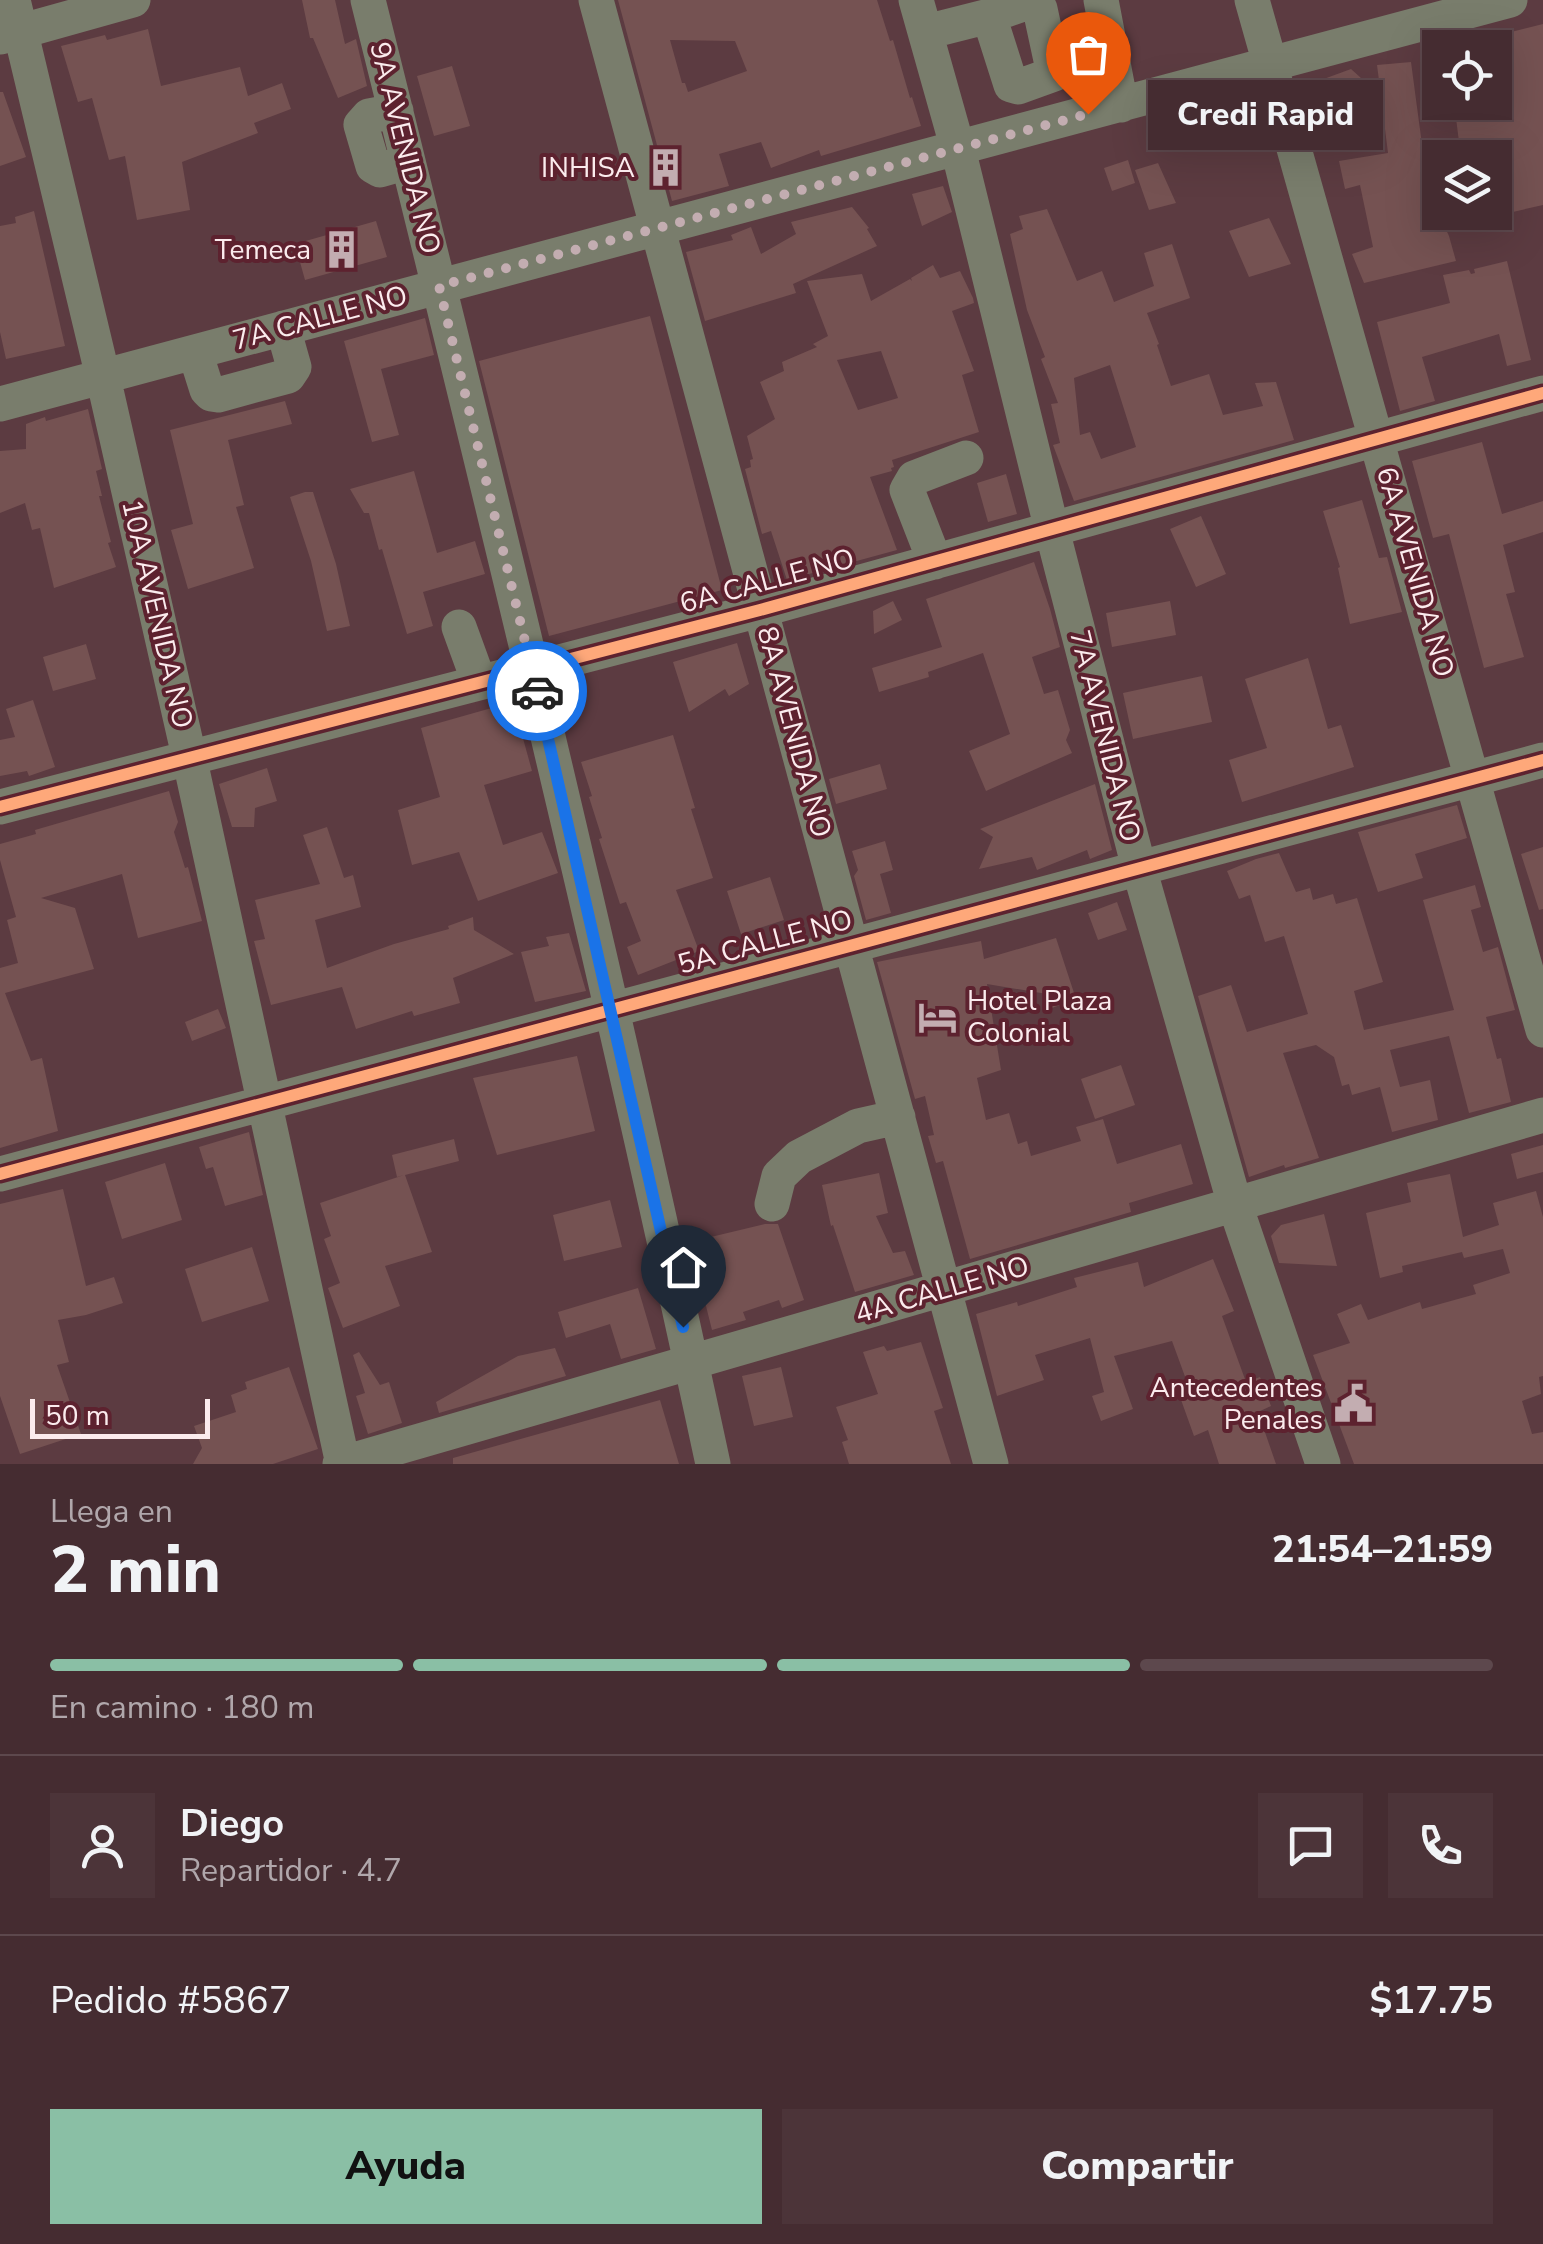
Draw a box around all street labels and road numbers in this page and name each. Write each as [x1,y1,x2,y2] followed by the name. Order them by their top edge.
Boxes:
[360,38,450,258] street label: 9A AVENIDA NO
[228,276,412,360] street label: 7A CALLE NO
[1367,462,1463,682] street label: 6A AVENIDA NO
[112,496,202,732] street label: 10A AVENIDA NO
[675,539,859,623] street label: 6A CALLE NO
[748,622,840,842] street label: 8A AVENIDA NO
[1060,626,1150,846] street label: 7A AVENIDA NO
[673,900,857,984] street label: 5A CALLE NO
[851,1247,1033,1333] street label: 4A CALLE NO

